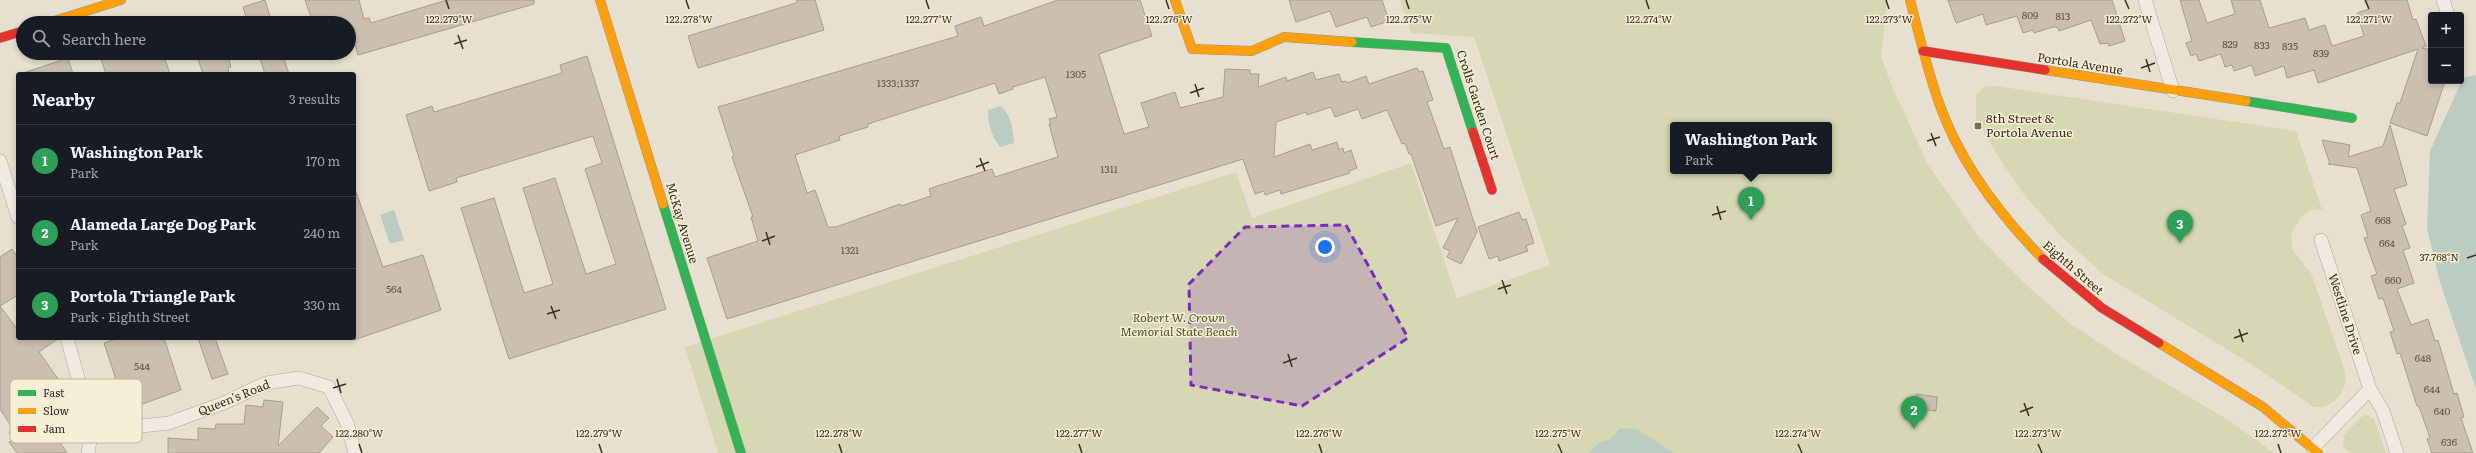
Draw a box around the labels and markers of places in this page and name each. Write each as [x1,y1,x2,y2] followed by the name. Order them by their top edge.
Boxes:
[1986,109,2072,141] place label: 8th Street & Portola Avenue
[1973,121,1983,131] marker: 8th Street & Portola Avenue
[1738,187,1764,220] pin: 1
[2167,210,2193,243] pin: 3
[1901,396,1927,429] pin: 2

